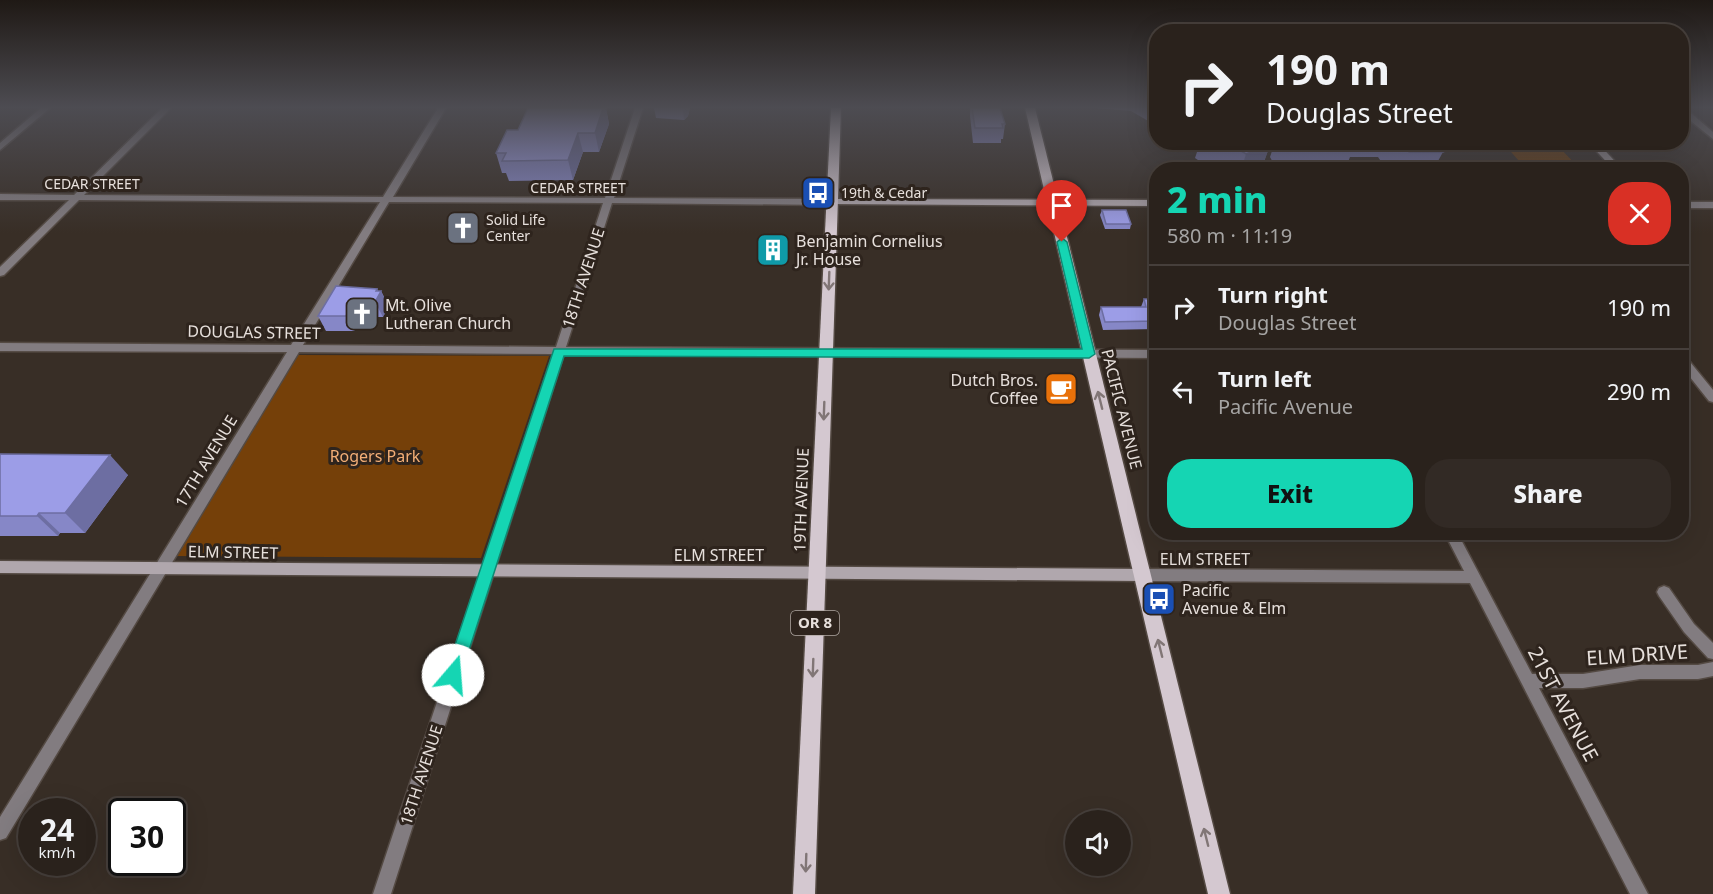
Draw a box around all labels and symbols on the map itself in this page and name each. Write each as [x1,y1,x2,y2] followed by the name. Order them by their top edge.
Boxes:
[44,174,140,193] street label: CEDAR STREET
[800,175,836,211] bus stop icon: 19th & Cedar
[530,178,626,197] street label: CEDAR STREET
[1036,180,1087,242] pin
[841,183,927,202] place label: 19th & Cedar
[445,210,481,246] church icon: Solid Life Center
[486,210,545,245] place label: Solid Life Center
[556,225,610,331] street label: 18TH AVENUE
[794,230,943,270] place label: Benjamin Cornelius Jr. House
[755,232,791,268] building icon: Benjamin Cornelius Jr. House
[823,270,834,290] one-way arrow
[385,294,511,334] place label: Mt. Olive Lutheran Church
[344,296,380,332] church icon: Mt. Olive Lutheran Church
[187,320,321,344] street label: DOUGLAS STREET
[1096,347,1148,471] street label: PACIFIC AVENUE
[951,369,1038,409] place label: Dutch Bros. Coffee
[1043,371,1079,407] cafe icon: Dutch Bros. Coffee
[1094,391,1106,410] one-way arrow
[818,400,829,420] one-way arrow
[170,411,242,511] street label: 17TH AVENUE
[330,445,421,467] park label: Rogers Park
[788,448,814,552] street label: 19TH AVENUE
[188,540,278,564] street label: ELM STREET
[674,544,764,566] street label: ELM STREET
[1160,548,1250,570] street label: ELM STREET
[1182,579,1286,619] place label: Pacific Avenue & Elm
[1141,581,1177,617] bus stop icon: Pacific Avenue & Elm
[791,611,839,635] road number: OR 8
[1585,637,1689,672] street label: ELM DRIVE
[1154,638,1166,657] one-way arrow
[1522,642,1605,766] street label: 21ST AVENUE
[421,643,485,707] position arrow
[808,658,819,678] one-way arrow
[394,722,448,828] street label: 18TH AVENUE
[108,798,186,876] speed limit sign: 30
[1199,828,1211,847] one-way arrow
[800,853,811,873] one-way arrow

